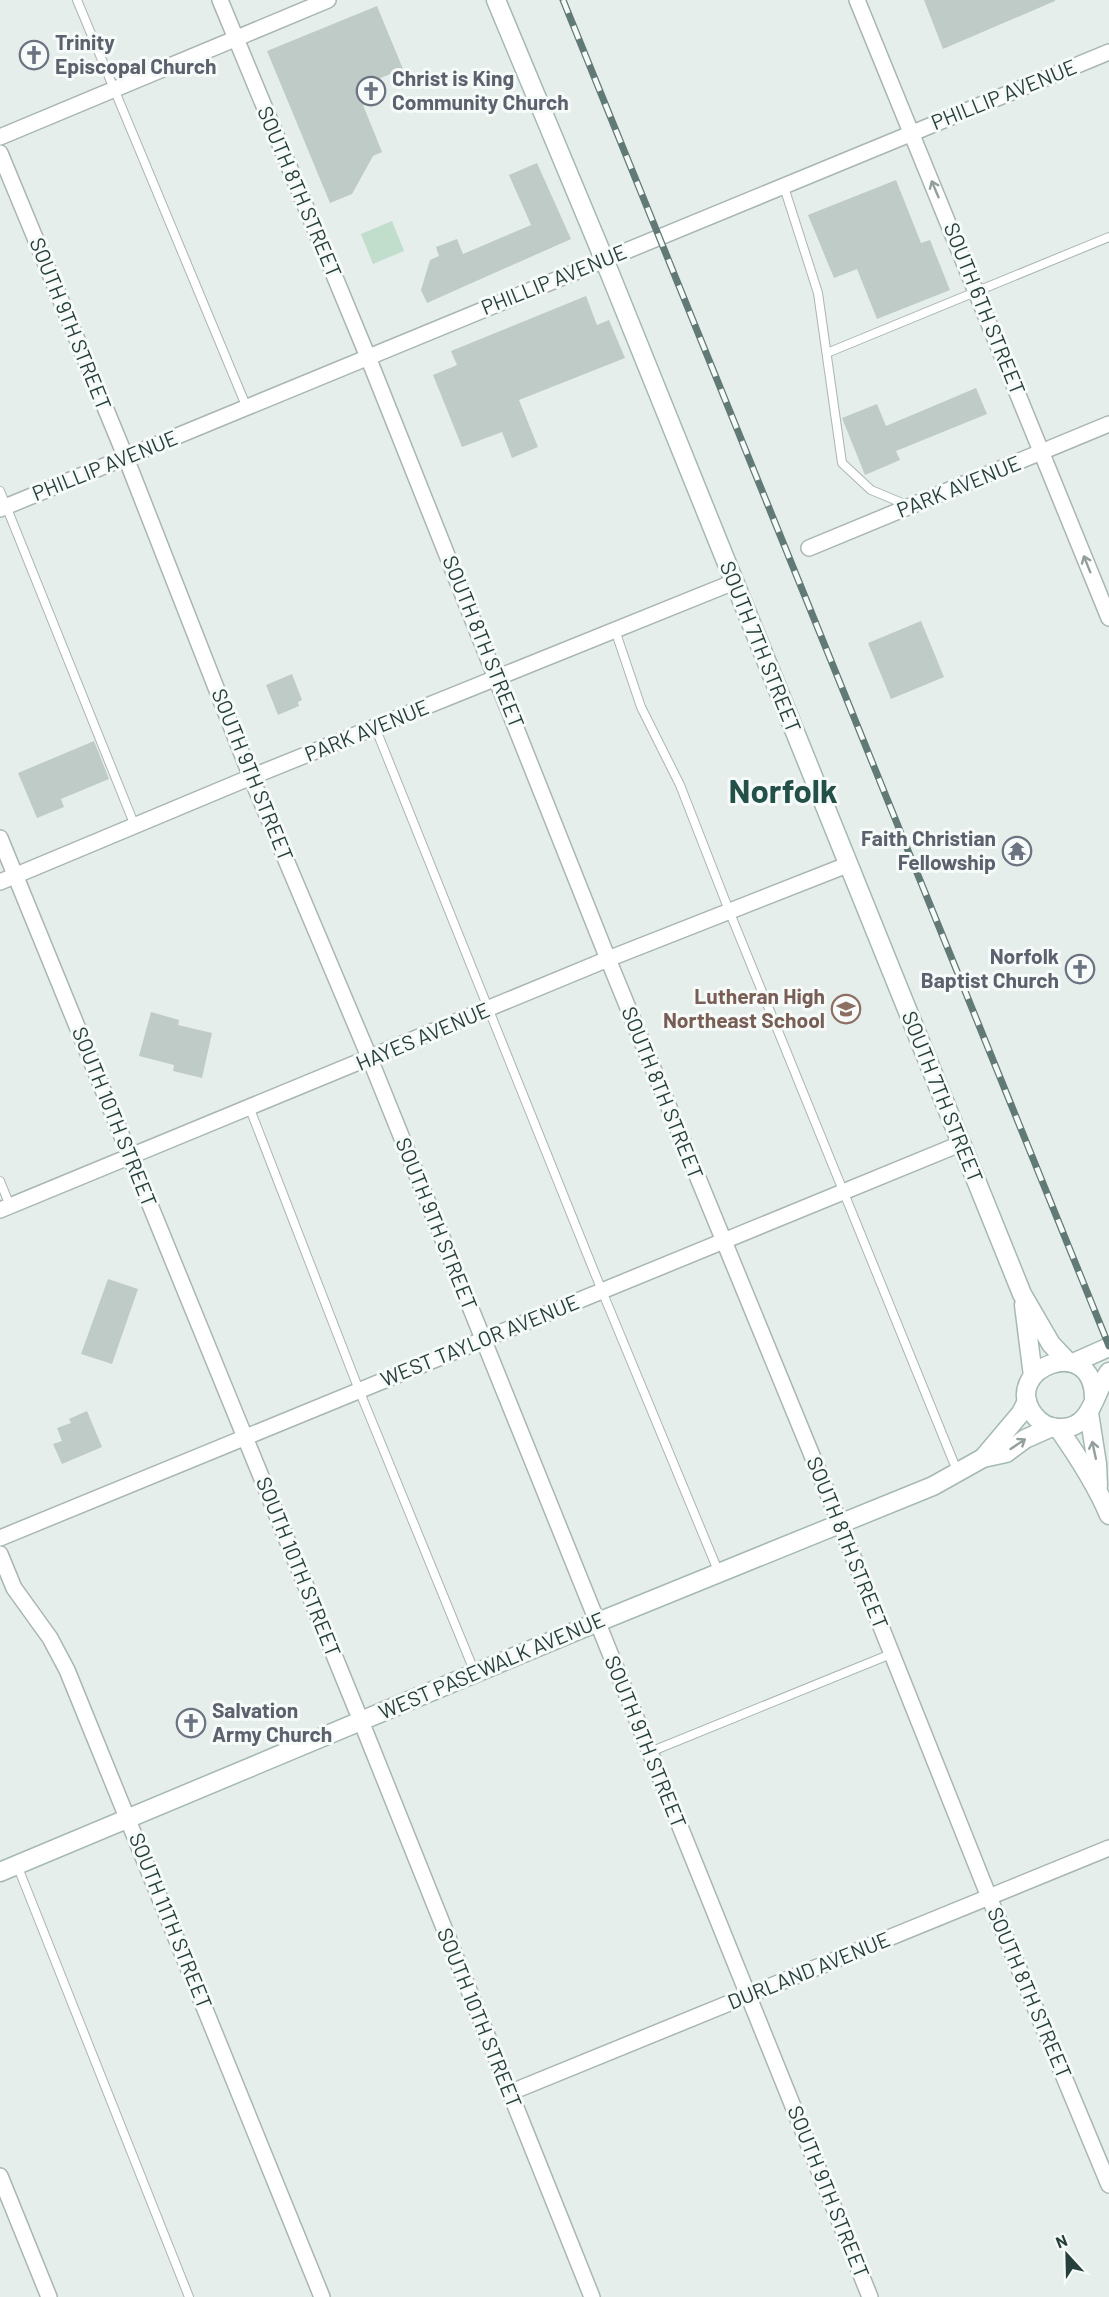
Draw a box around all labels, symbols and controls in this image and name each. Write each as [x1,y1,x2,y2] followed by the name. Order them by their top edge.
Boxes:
[55,29,217,78] place label: Trinity Episcopal Church
[18,39,50,71] church icon: Trinity Episcopal Church
[927,53,1080,134] street label: PHILLIP AVENUE
[392,65,569,114] place label: Christ is King Community Church
[355,75,387,107] church icon: Christ is King Community Church
[253,102,348,281] street label: SOUTH 8TH STREET
[929,180,940,199] one-way arrow
[939,219,1031,398] street label: SOUTH 6TH STREET
[25,234,117,413] street label: SOUTH 9TH STREET
[477,238,630,319] street label: PHILLIP AVENUE
[28,424,181,505] street label: PHILLIP AVENUE
[893,449,1024,522] street label: PARK AVENUE
[438,552,530,731] street label: SOUTH 8TH STREET
[1081,555,1092,574] one-way arrow
[716,557,807,736] street label: SOUTH 7TH STREET
[207,685,299,864] street label: SOUTH 9TH STREET
[301,693,432,766] street label: PARK AVENUE
[729,770,838,810] district label: Norfolk
[861,825,996,874] place label: Faith Christian Fellowship
[1001,835,1033,867] temple icon: Faith Christian Fellowship
[921,943,1059,992] place label: Norfolk Baptist Church
[1064,953,1096,985] church icon: Norfolk Baptist Church
[663,983,825,1032] place label: Lutheran High Northeast School
[830,993,862,1025] school or university icon: Lutheran High Northeast School
[352,996,493,1075] street label: HAYES AVENUE
[617,1003,709,1182] street label: SOUTH 8TH STREET
[898,1007,989,1186] street label: SOUTH 7TH STREET
[68,1023,163,1210] street label: SOUTH 10TH STREET
[391,1134,483,1313] street label: SOUTH 9TH STREET
[377,1288,582,1391] street label: WEST TAYLOR AVENUE
[1010,1438,1026,1450] one-way arrow
[1088,1440,1099,1460] one-way arrow
[802,1453,894,1632] street label: SOUTH 8TH STREET
[252,1473,347,1660] street label: SOUTH 10TH STREET
[375,1606,608,1724] street label: WEST PASEWALK AVENUE
[600,1652,692,1831] street label: SOUTH 9TH STREET
[212,1697,332,1746] place label: Salvation Army Church
[175,1707,207,1739] church icon: Salvation Army Church
[125,1829,218,2012] street label: SOUTH 11TH STREET
[983,1903,1078,2082] street label: SOUTH 8TH STREET
[433,1924,528,2111] street label: SOUTH 10TH STREET
[724,1926,893,2014] street label: DURLAND AVENUE
[783,2102,875,2281] street label: SOUTH 9TH STREET
[1037,2225,1097,2285] north arrow
[1053,2230,1070,2251] text: N

